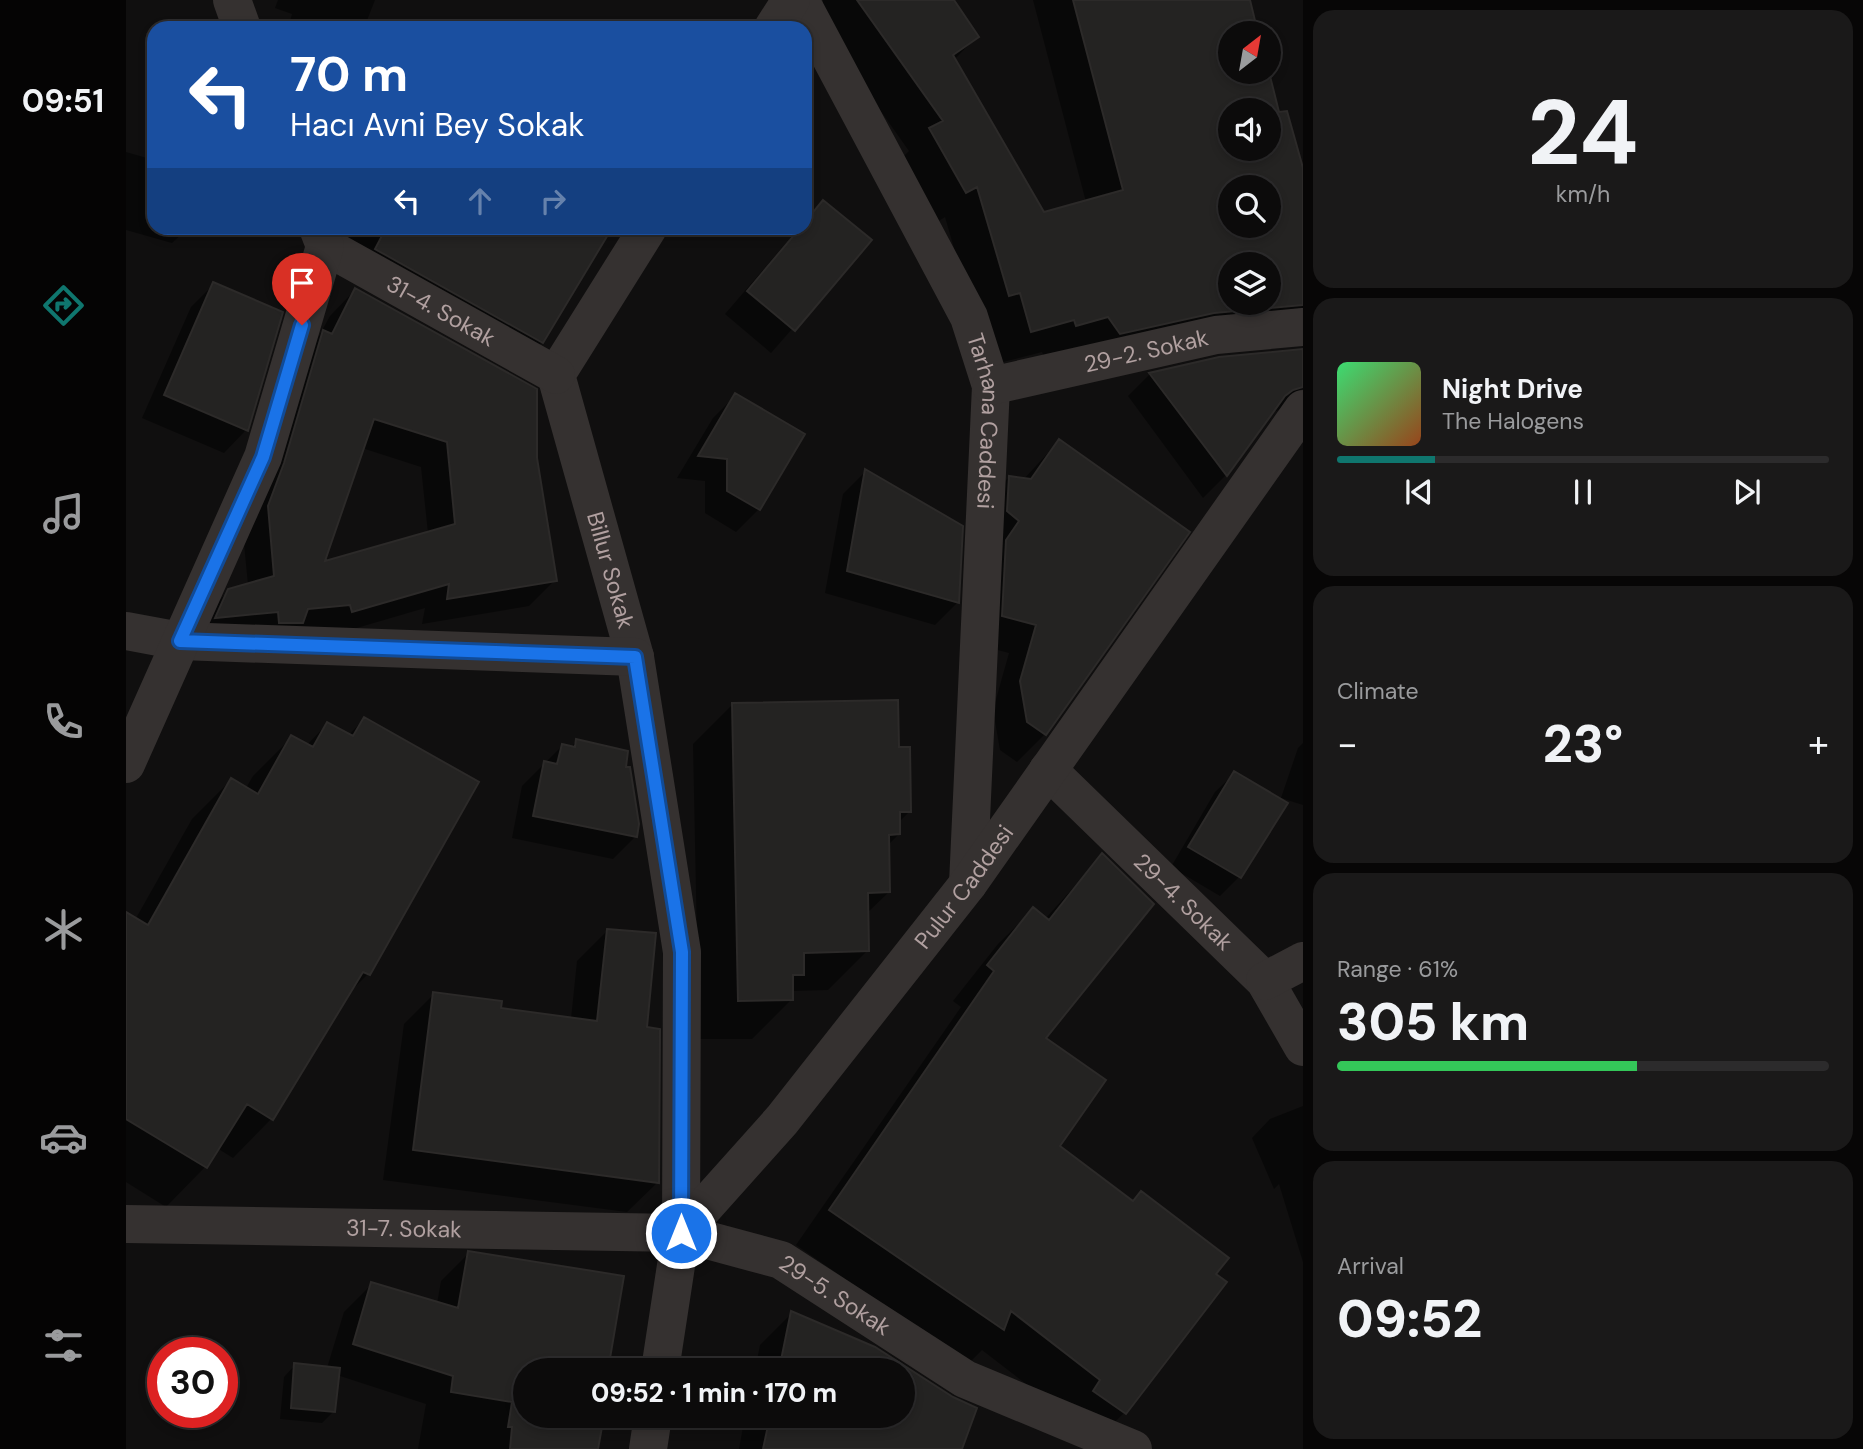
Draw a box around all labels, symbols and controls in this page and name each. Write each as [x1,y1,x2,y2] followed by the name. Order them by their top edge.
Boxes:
[1218,21,1281,84] north arrow
[1218,21,1281,315] map controls
[290,42,408,106] text: 70 m
[175,49,266,140] icon: left
[1527,74,1639,192] text: 24
[22,80,104,122] text: 09:51
[1218,98,1281,161] button: sound
[290,104,584,146] text: Hacı Avni Bey Sokak
[1218,175,1281,238] button: search
[1556,179,1610,209] text: km/h
[388,182,426,220] icon: left
[461,182,499,220] icon: ahead
[534,182,572,220] icon: right
[1218,252,1281,315] button: layers
[272,253,332,325] pin
[283,264,321,302] icon: arrive
[381,268,501,353] street label: 31-4. Sokak
[39,281,88,330] icon: directions
[1081,322,1211,379] street label: 29-2. Sokak
[960,329,1006,510] street label: Tarhana Caddesi
[1442,372,1583,406] text: Night Drive
[1442,406,1584,436] text: The Halogens
[1400,473,1438,511] icon: previous
[1564,473,1602,511] icon: pause
[1728,473,1766,511] icon: next
[39,489,88,538] icon: music
[580,508,641,632] street label: Billur Sokak
[1337,676,1419,706] text: Climate
[39,697,88,746] icon: phone
[1543,710,1623,778] text: 23°
[1337,719,1358,769] text: −
[1808,719,1829,769] text: +
[908,819,1020,955] street label: Pulur Caddesi
[1127,847,1240,957] street label: 29-4. Sokak
[39,905,88,954] icon: climate
[1337,954,1458,984] text: Range · 61%
[1337,988,1529,1056] text: 305 km
[39,1113,88,1162] icon: car
[644,1196,718,1270] position arrow
[346,1213,462,1244] street label: 31-7. Sokak
[773,1248,897,1342] street label: 29-5. Sokak
[1337,1251,1404,1281] text: Arrival
[1337,1285,1482,1353] text: 09:52
[39,1321,88,1370] icon: filters
[147,1337,238,1428] speed limit sign: 30
[591,1376,837,1410] text: 09:52 · 1 min · 170 m

